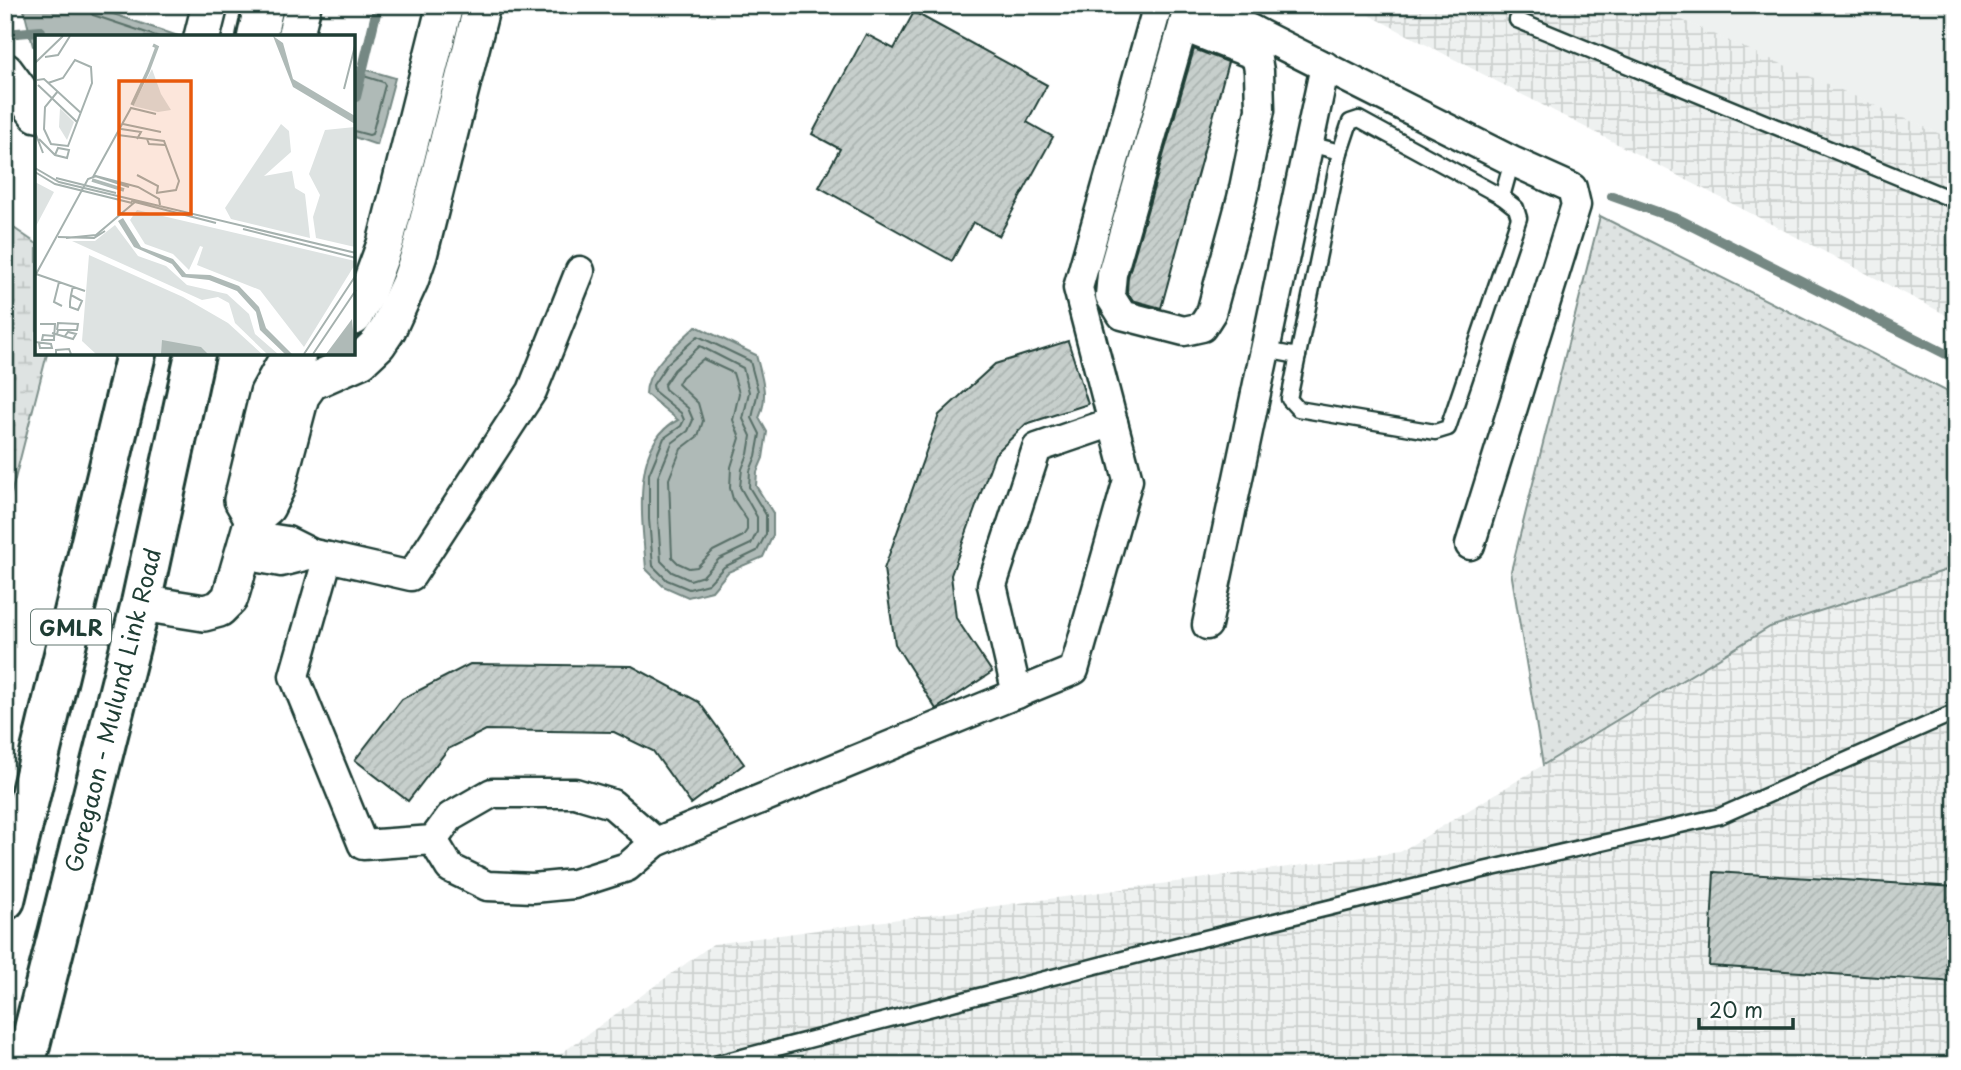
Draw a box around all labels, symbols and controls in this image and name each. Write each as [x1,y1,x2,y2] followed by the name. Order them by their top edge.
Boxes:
[35,35,355,355] inset map
[55,544,169,876] street label: Goregaon - Mulund Link Road
[31,610,111,644] road number: GMLR
[1699,986,1793,1030] scale bar
[1709,993,1763,1025] text: 20 m

